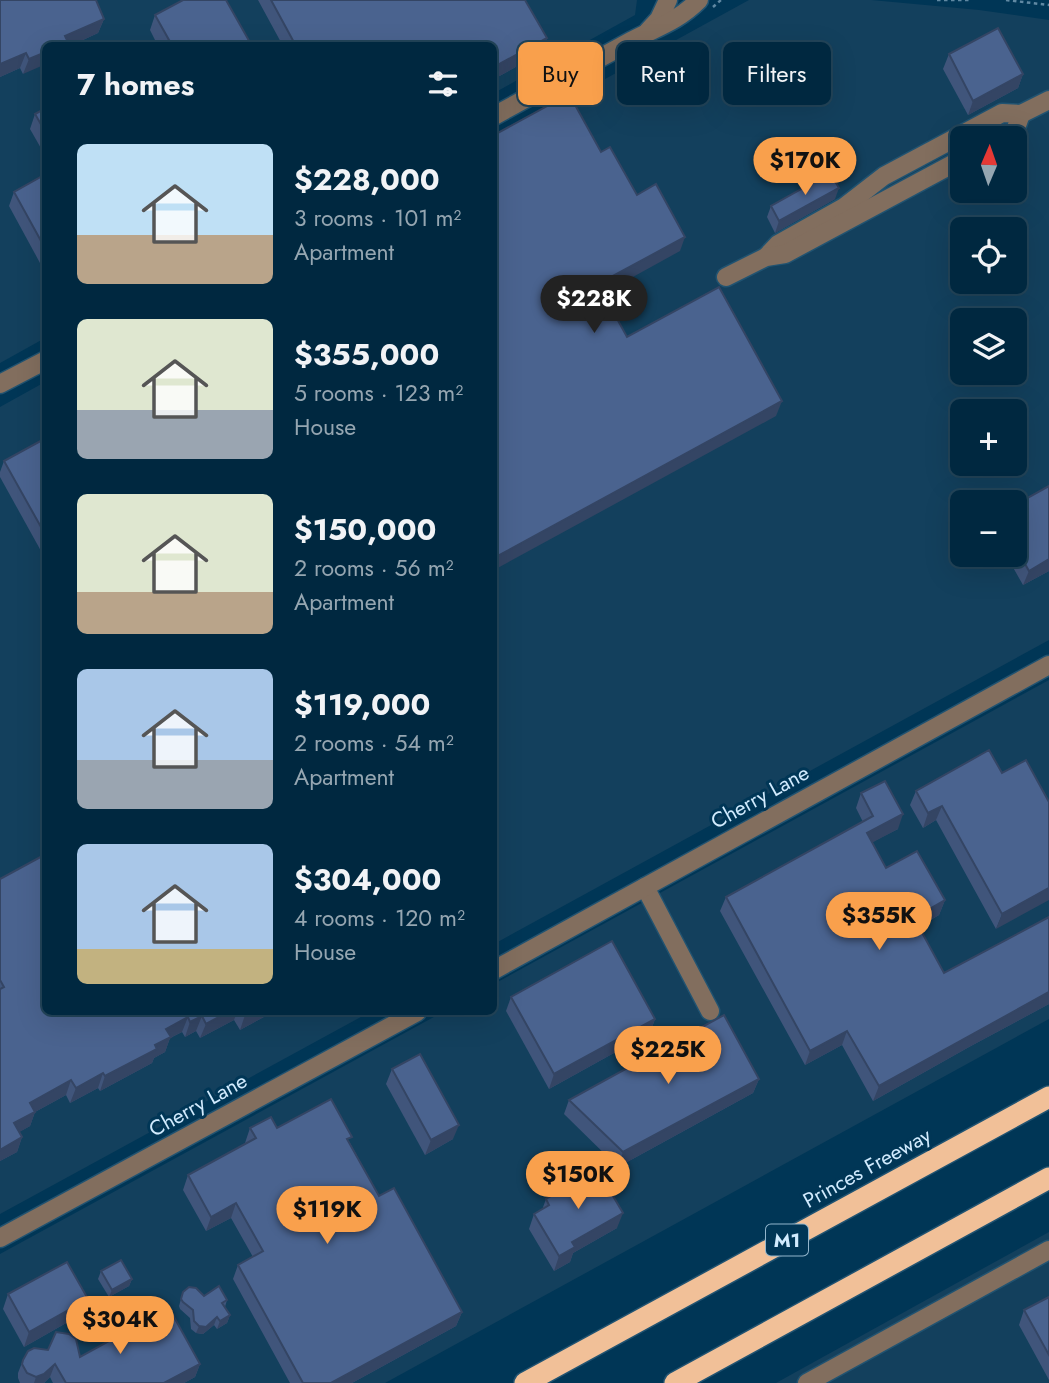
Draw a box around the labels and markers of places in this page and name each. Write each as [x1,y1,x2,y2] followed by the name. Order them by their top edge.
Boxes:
[756,138,854,197] pin: $170K
[545,276,643,335] pin: $228K
[830,892,928,952] pin: $355K
[619,1026,717,1086] pin: $225K
[529,1152,627,1211] pin: $150K
[278,1186,376,1246] pin: $119K
[71,1296,169,1356] pin: $304K

